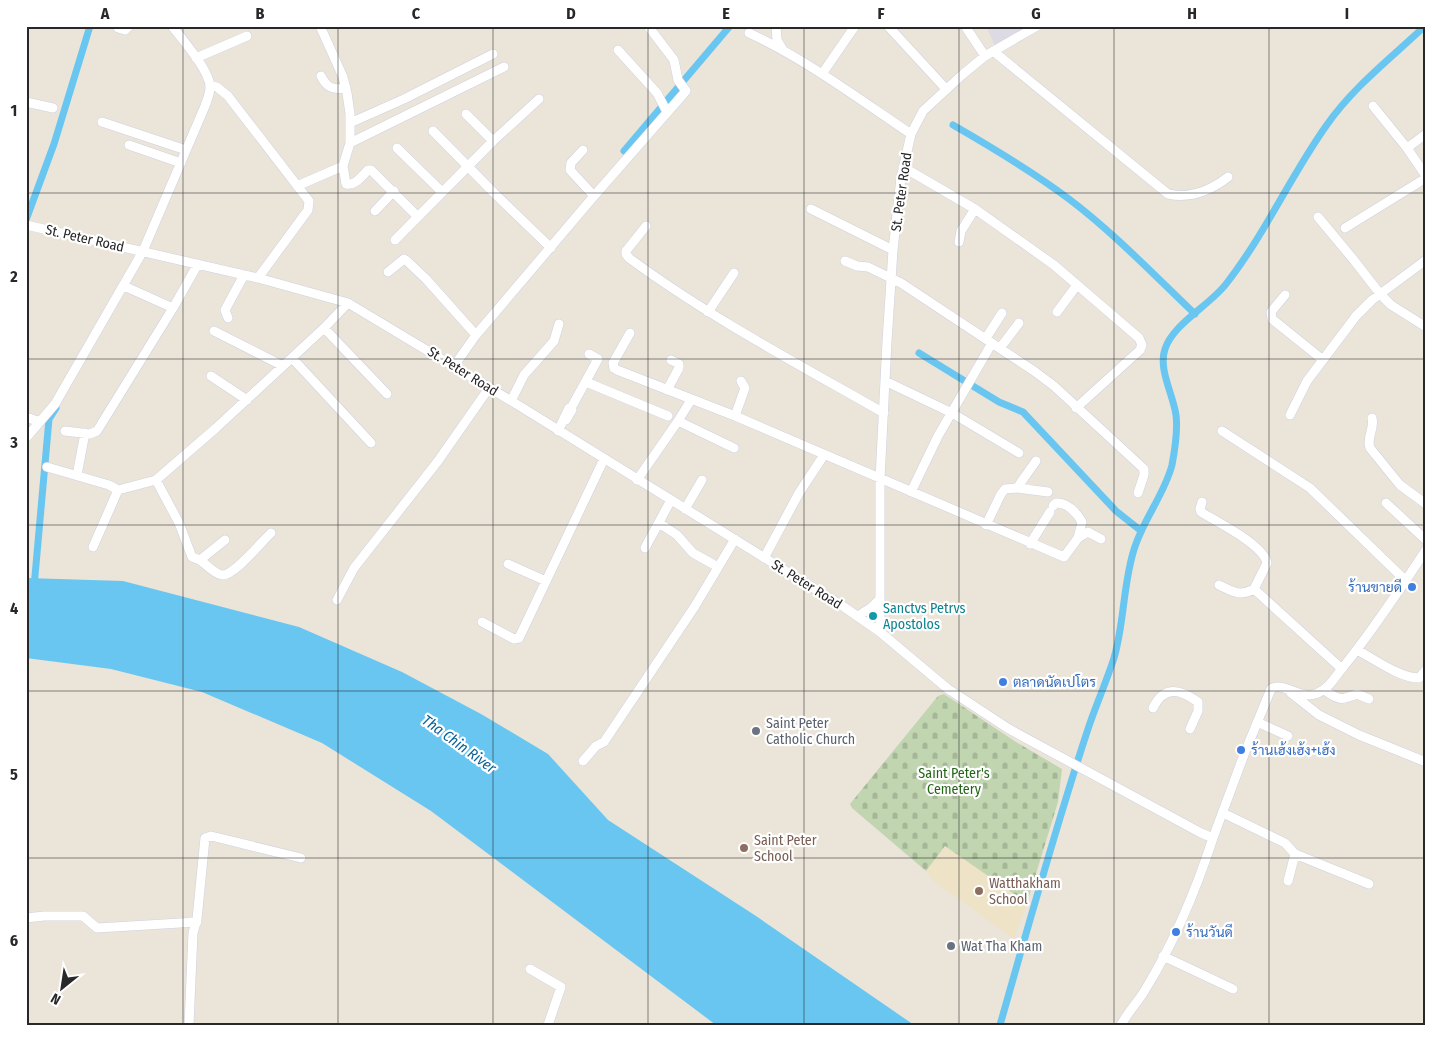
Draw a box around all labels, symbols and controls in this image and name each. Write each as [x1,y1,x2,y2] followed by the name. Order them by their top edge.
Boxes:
[100,4,110,23] text: A
[256,4,265,23] text: B
[412,4,421,23] text: C
[566,4,576,23] text: D
[722,4,730,23] text: E
[877,4,885,23] text: F
[1031,4,1041,23] text: G
[1187,4,1197,23] text: H
[1345,4,1349,23] text: I
[11,101,17,120] text: 1
[888,151,915,233] street label: St. Peter Road
[44,221,126,256] street label: St. Peter Road
[9,267,18,286] text: 2
[424,343,501,400] street label: St. Peter Road
[9,433,18,452] text: 3
[768,556,845,613] street label: St. Peter Road
[1348,578,1402,596] place label: ร้านขายดี
[1406,581,1418,593] marker: ร้านขายดี
[10,599,18,618] text: 4
[883,600,966,633] place label: Sanctvs Petrvs Apostolos
[867,610,879,622] marker: Sanctvs Petrvs Apostolos
[1013,674,1096,691] place label: ตลาดนัดเปโตร
[997,676,1009,688] marker: ตลาดนัดเปโตร
[418,711,500,777] water label: Tha Chin River
[766,715,855,748] place label: Saint Peter Catholic Church
[750,725,762,737] marker: Saint Peter Catholic Church
[1251,741,1336,759] place label: ร้านเฮ้งเฮ้ง+เฮ้ง
[1235,744,1247,756] marker: ร้านเฮ้งเฮ้ง+เฮ้ง
[10,765,18,784] text: 5
[918,765,990,798] park label: Saint Peter's Cemetery
[754,832,817,865] place label: Saint Peter School
[738,842,750,854] marker: Saint Peter School
[989,875,1061,908] place label: Watthakham School
[973,885,985,897] marker: Watthakham School
[1186,923,1233,941] place label: ร้านวันดี
[1170,926,1182,938] marker: ร้านวันดี
[10,931,18,950] text: 6
[961,938,1042,955] place label: Wat Tha Kham
[945,940,957,952] marker: Wat Tha Kham
[38,964,88,1014] north arrow
[48,989,64,1008] text: N

